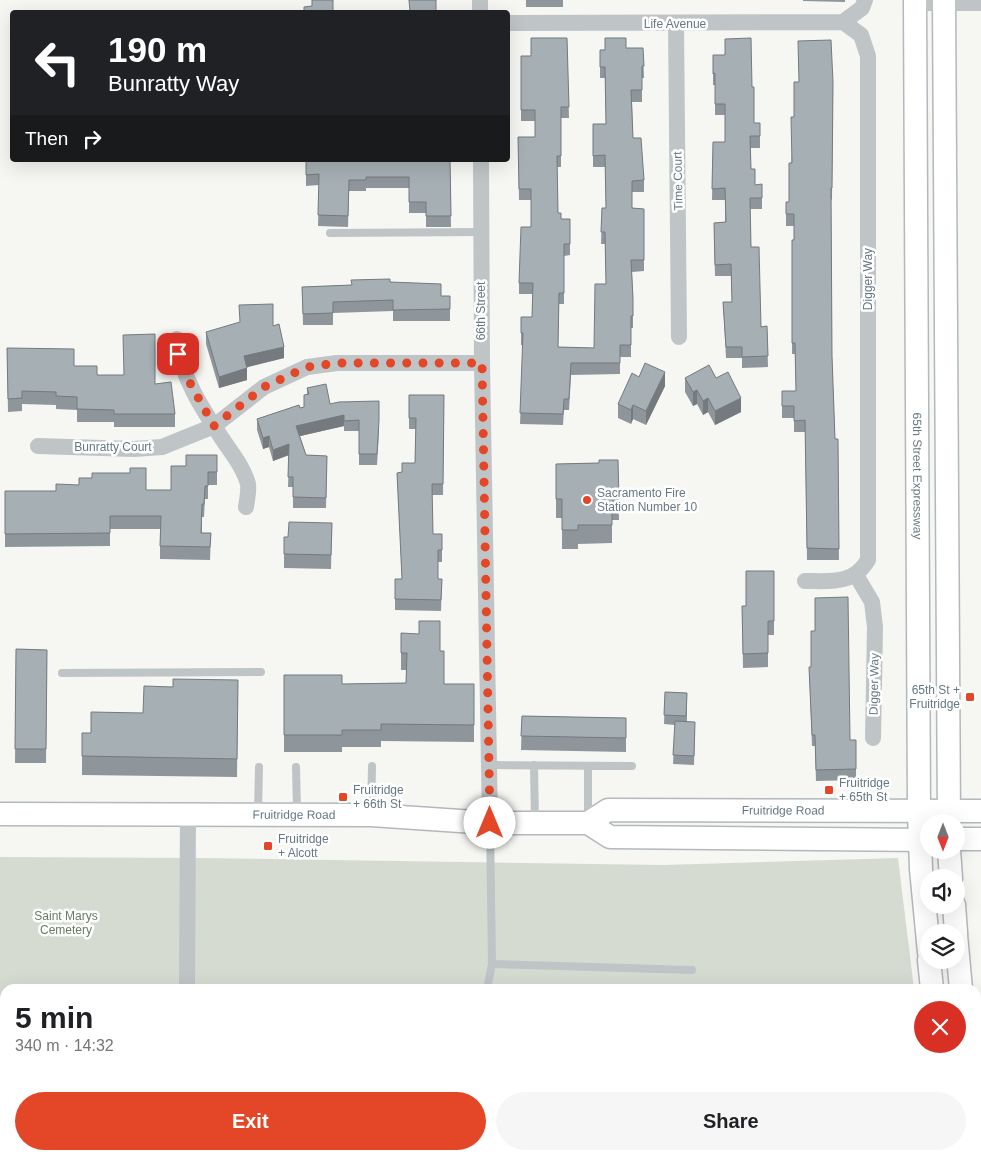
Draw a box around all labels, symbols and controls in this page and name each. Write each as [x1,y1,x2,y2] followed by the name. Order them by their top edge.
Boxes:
[644,17,707,31] street label: Life Avenue
[25,30,90,95] icon: left
[108,30,207,69] text: 190 m
[108,71,239,96] text: Bunratty Way
[78,125,106,153] icon: right
[25,128,68,149] text: Then
[670,151,686,211] street label: Time Court
[861,248,875,310] street label: Digger Way
[474,281,488,340] street label: 66th Street
[157,333,199,375] pin
[164,340,192,368] icon: arrive
[910,412,925,539] street label: 65th Street Expressway
[74,440,152,454] street label: Bunratty Court
[597,486,697,514] place label: Sacramento Fire Station Number 10
[581,494,593,506] marker: Sacramento Fire Station Number 10
[866,653,882,715] street label: Digger Way
[909,683,960,711] place label: 65th St + Fruitridge
[964,691,976,703] marker: 65th St + Fruitridge
[839,776,890,804] place label: Fruitridge + 65th St
[353,783,404,811] place label: Fruitridge + 66th St
[823,784,835,796] marker: Fruitridge + 65th St
[337,791,349,803] marker: Fruitridge + 66th St
[463,796,515,848] position arrow
[742,803,825,818] street label: Fruitridge Road
[253,808,335,822] street label: Fruitridge Road
[920,814,965,859] north arrow
[920,814,965,969] map controls
[278,832,329,860] place label: Fruitridge + Alcott
[262,840,274,852] marker: Fruitridge + Alcott
[920,869,965,914] button: sound
[34,909,98,937] park label: Saint Marys Cemetery
[920,924,965,969] button: layers
[15,1001,93,1034] text: 5 min
[914,1001,966,1053] button: close
[15,1037,114,1054] text: 340 m · 14:32
[15,1092,486,1150] button: Exit
[496,1092,966,1150] button: Share

